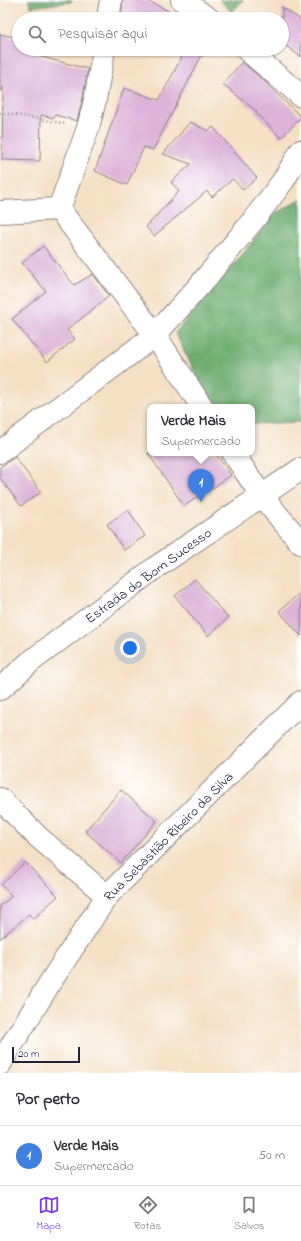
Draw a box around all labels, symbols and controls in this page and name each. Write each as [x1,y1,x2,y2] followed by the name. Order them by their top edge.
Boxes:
[12,12,289,56] search box
[26,23,48,45] icon: search
[58,23,147,45] text: Pesquisar aqui
[147,404,255,456] popup
[161,410,226,432] text: Verde Mais
[161,432,241,451] text: Supermercado
[188,469,214,502] pin: 1
[81,523,216,629] street label: Estrada do Bom Sucesso
[120,638,140,658] your location
[99,767,239,907] street label: Rua Sebastião Ribeiro da Silva
[12,1045,80,1064] scale bar
[18,1046,40,1062] text: 20 m
[16,1087,80,1112] text: Por perto
[54,1135,119,1157] text: Verde Mais
[27,1146,31,1165] text: 1
[259,1146,285,1165] text: 50 m
[54,1157,133,1176] text: Supermercado
[36,1194,61,1234] tab: Mapa
[134,1194,161,1234] tab: Rotas
[234,1194,264,1234] tab: Salvos

